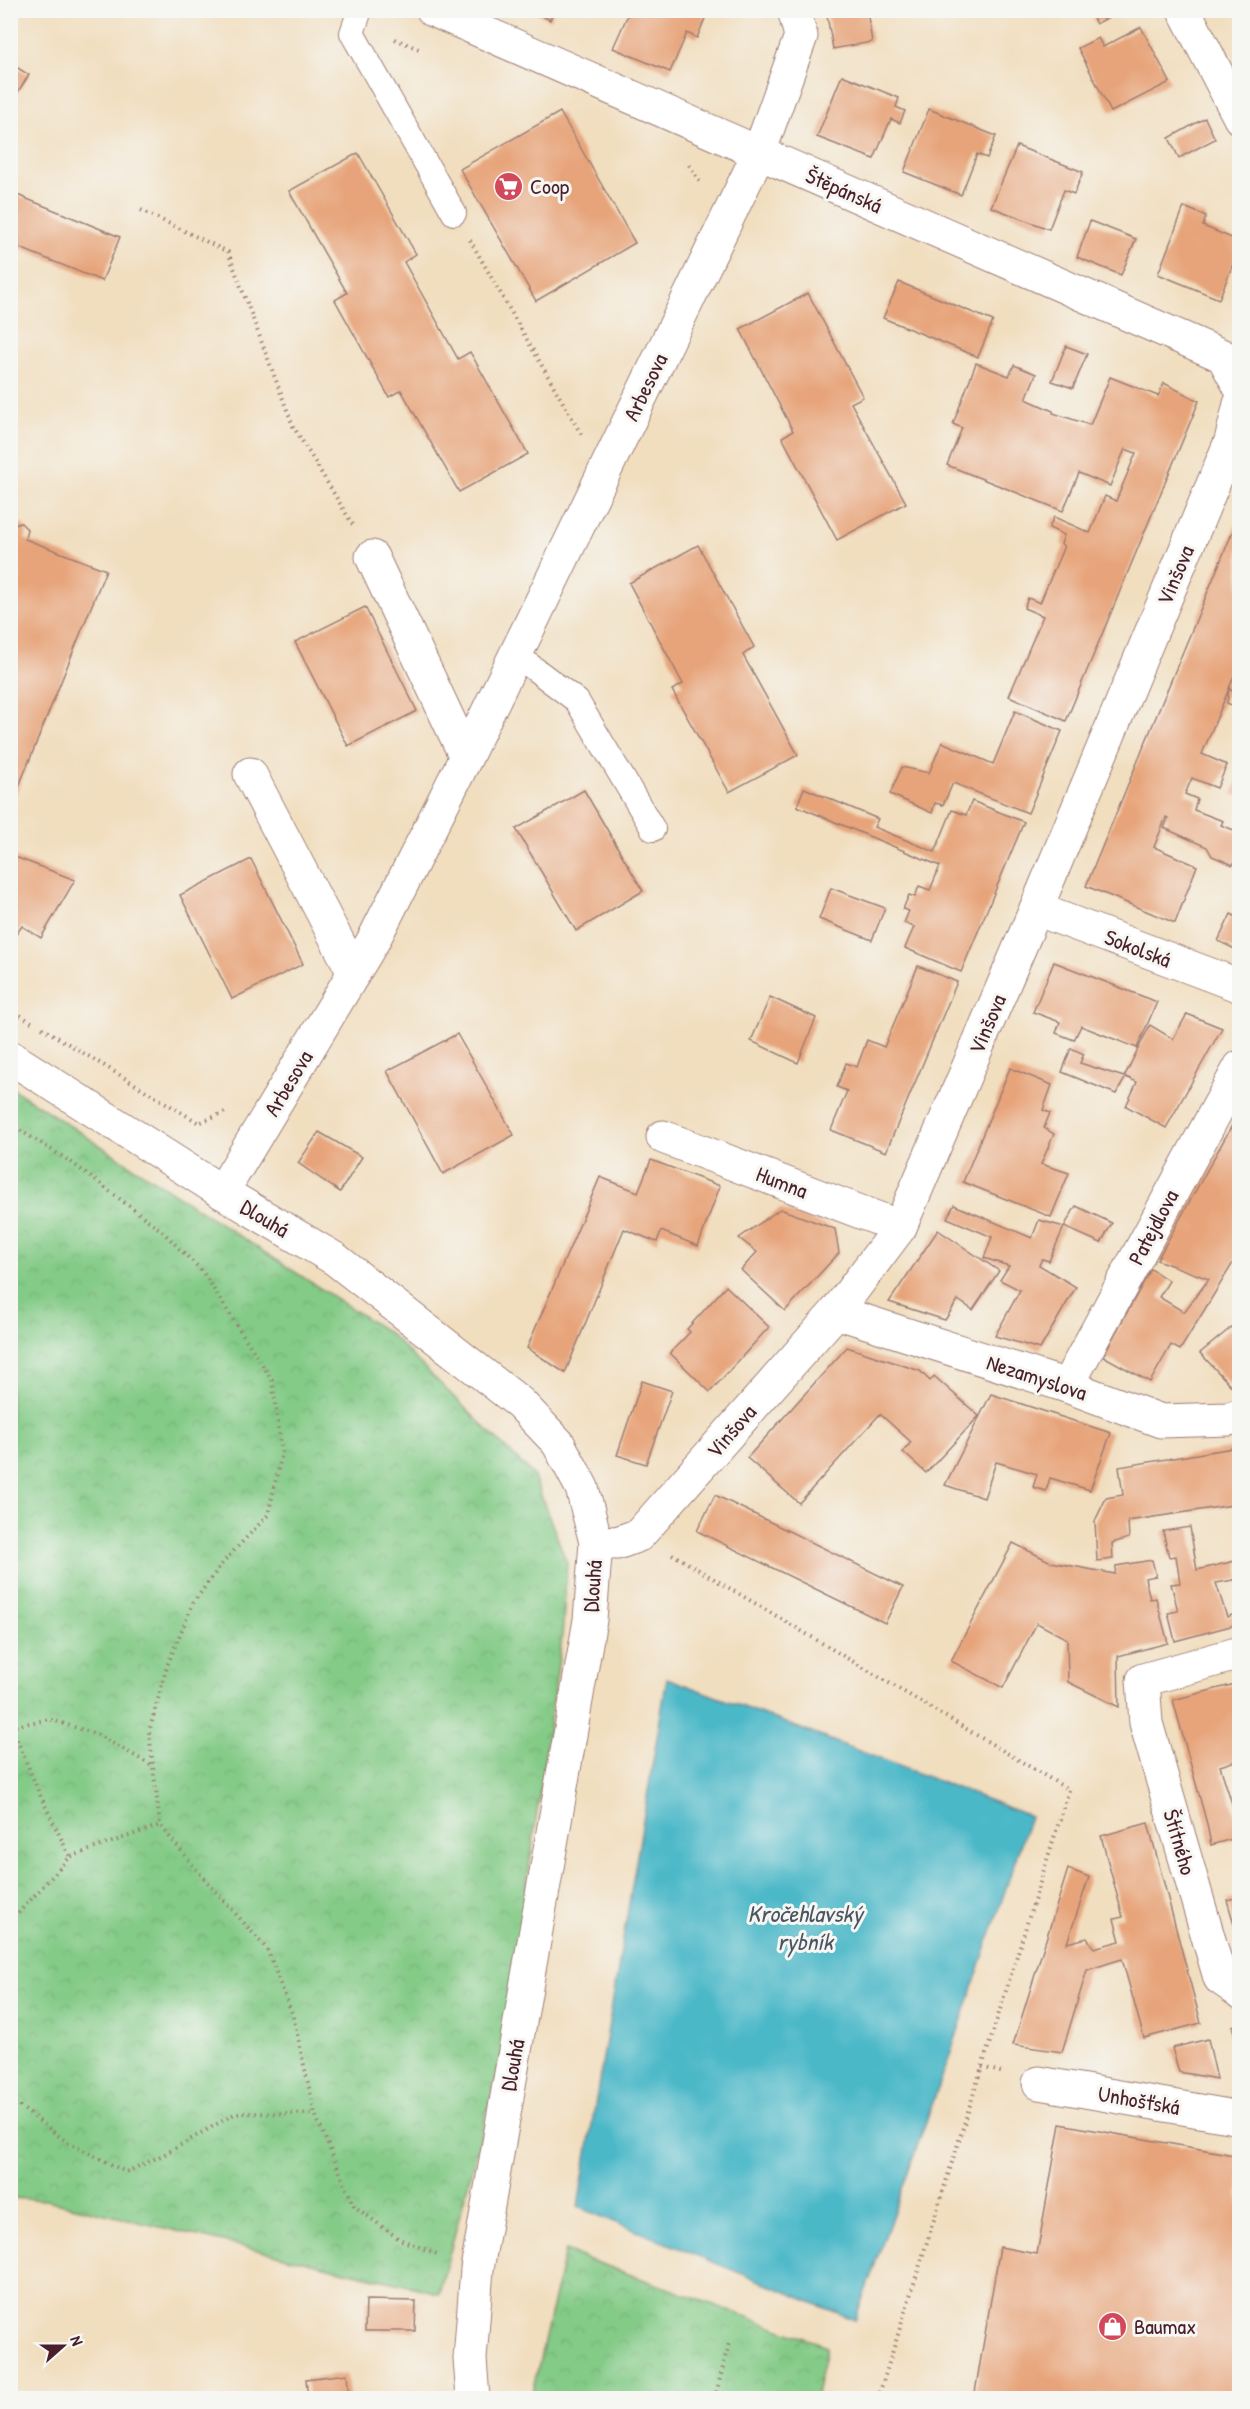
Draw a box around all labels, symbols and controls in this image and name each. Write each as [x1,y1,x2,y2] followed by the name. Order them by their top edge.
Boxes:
[801,160,887,220] street label: Štěpánská
[493,170,525,202] supermarket icon: Coop
[530,171,570,201] place label: Coop
[616,348,674,426] street label: Arbesova
[1149,540,1201,609] street label: Vinšova
[1100,922,1176,975] street label: Sokolská
[961,989,1013,1058] street label: Vinšova
[257,1044,320,1121] street label: Arbesova
[752,1159,812,1206] street label: Humna
[1121,1184,1186,1270] street label: Patejdlova
[235,1192,295,1244] street label: Dlouhá
[983,1347,1091,1407] street label: Nezamyslova
[699,1397,763,1464] street label: Vinšova
[575,1559,609,1613] street label: Dlouhá
[1156,1806,1204,1878] street label: Štítného
[747,1897,865,1958] water label: Kročehlavský rybník
[493,2037,531,2093] street label: Dlouhá
[1096,2078,1183,2122] street label: Unhošťská
[1097,2310,1129,2342] shop icon: Baumax
[1134,2311,1196,2341] place label: Baumax
[33,2316,93,2376] north arrow
[65,2333,89,2349] text: N

